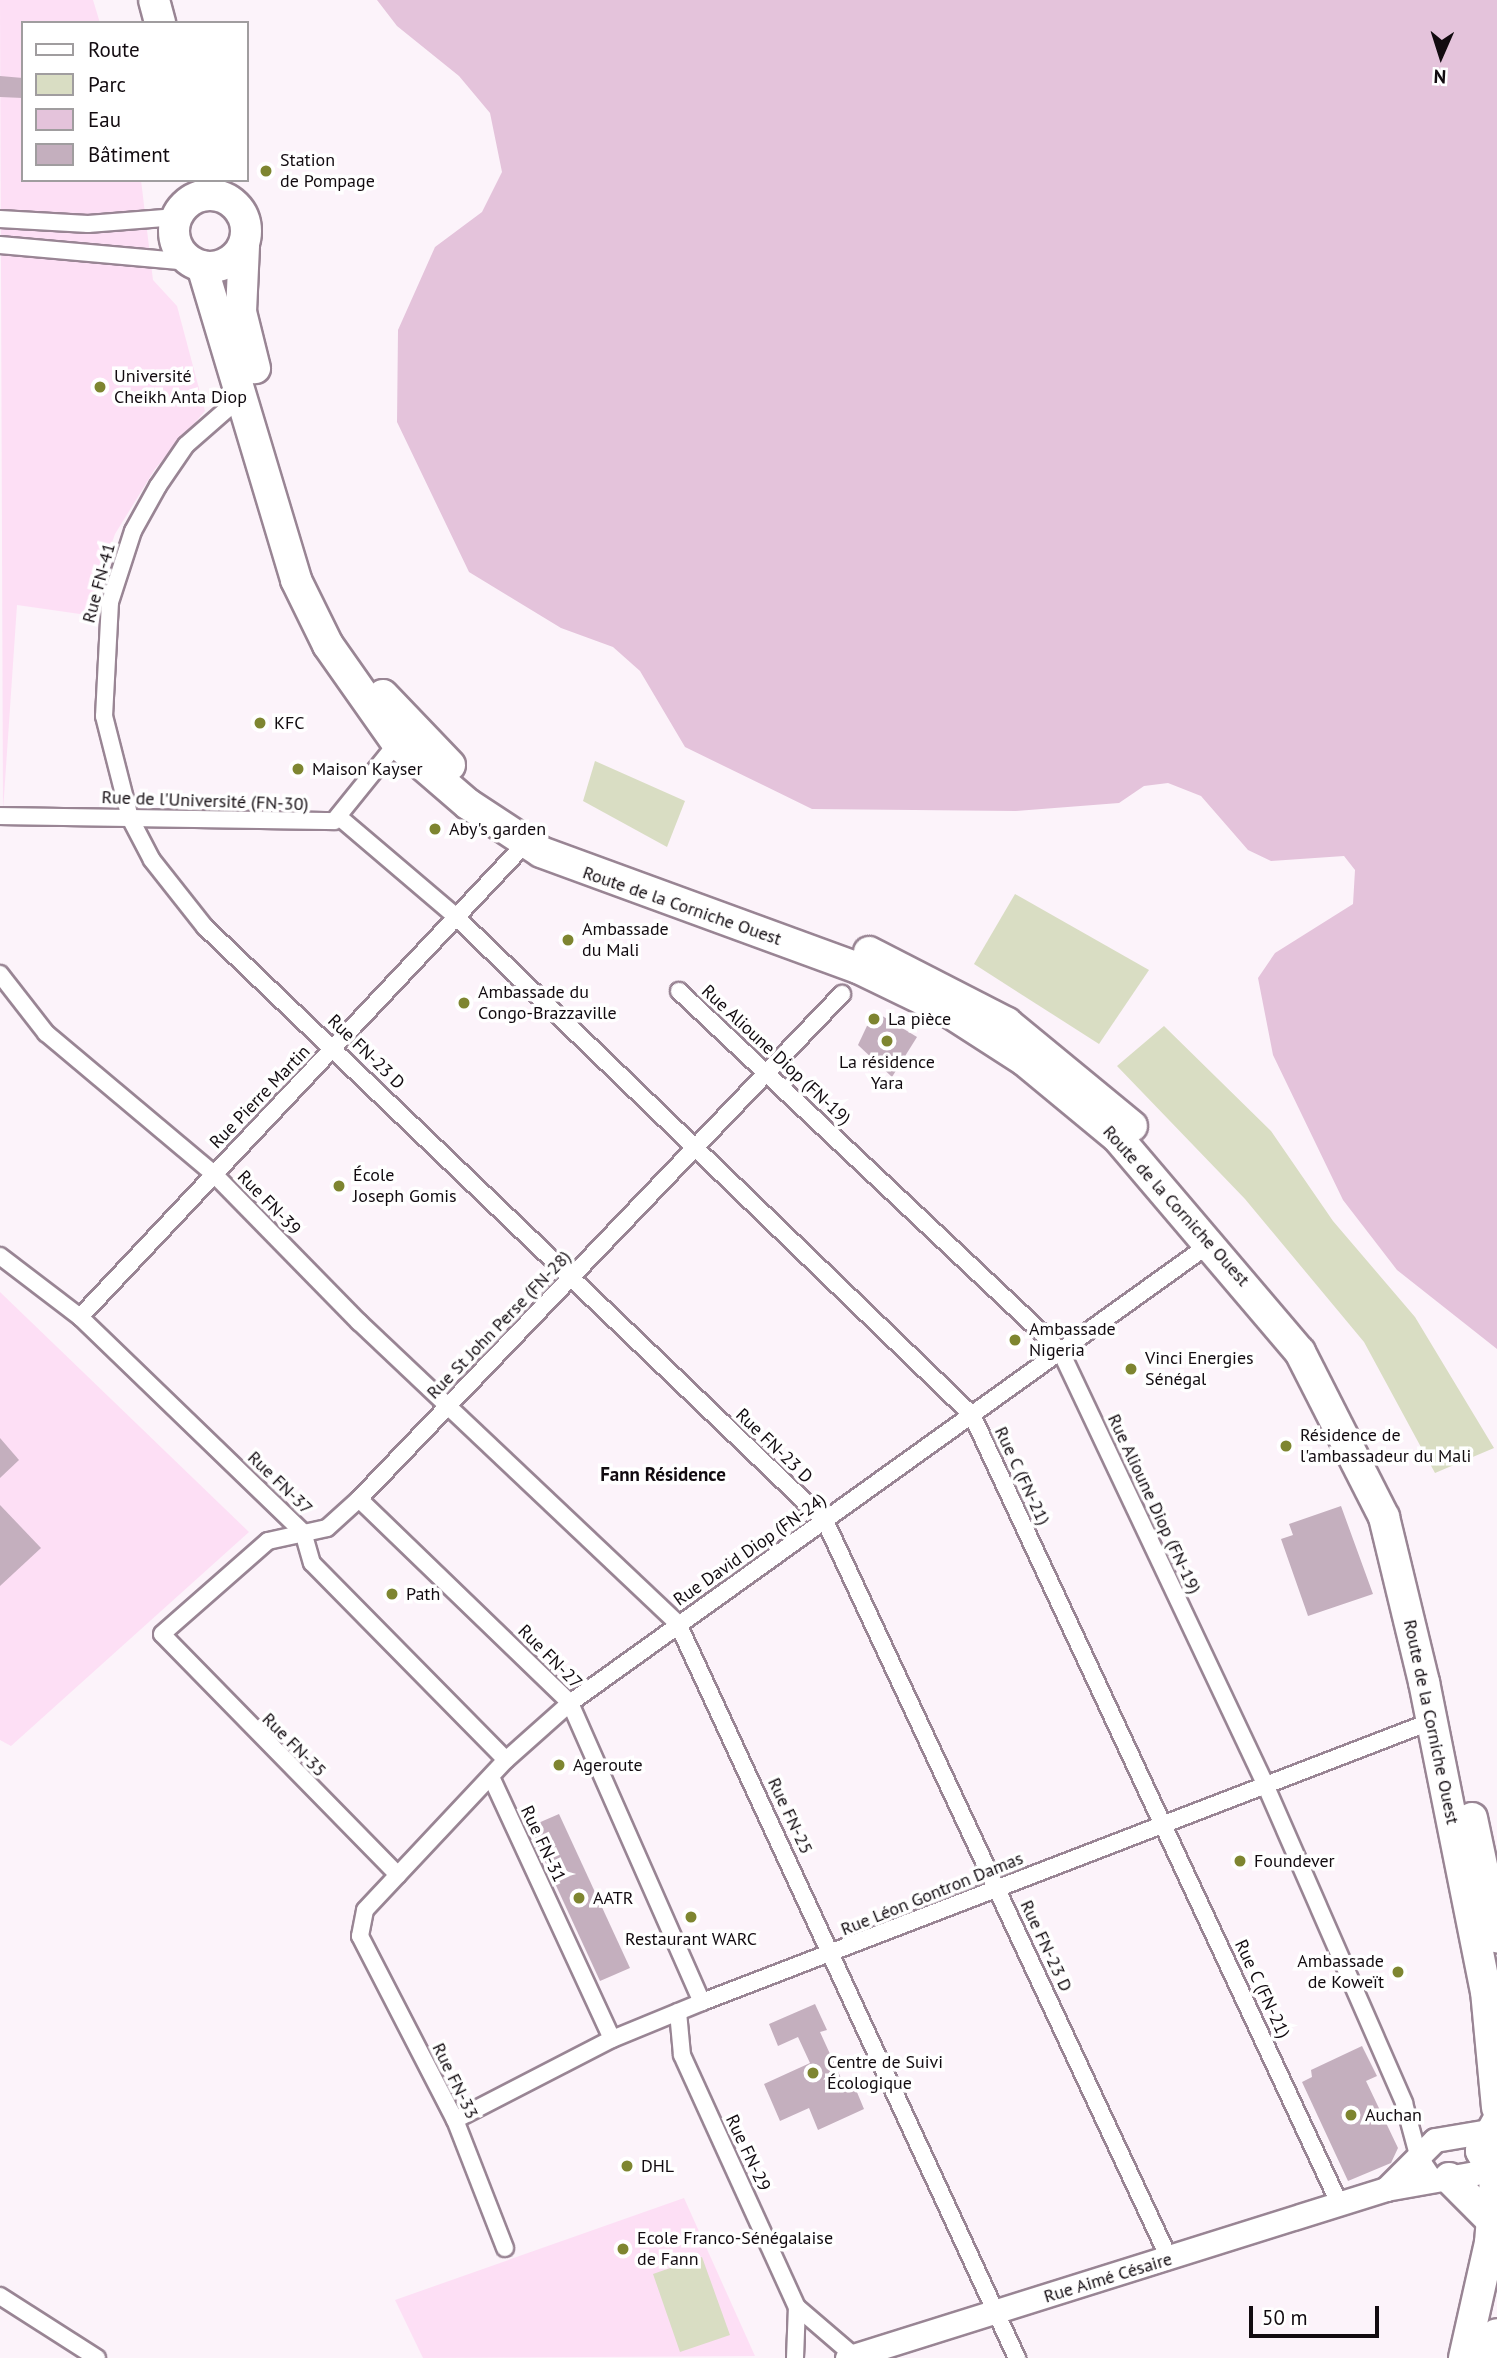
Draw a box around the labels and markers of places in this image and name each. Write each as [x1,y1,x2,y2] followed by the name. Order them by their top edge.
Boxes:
[280,150,375,192] place label: Station de Pompage
[258,163,274,179] marker: Station de Pompage
[114,366,248,408] place label: Université Cheikh Anta Diop
[92,379,108,395] marker: Université Cheikh Anta Diop
[274,712,305,734] place label: KFC
[252,715,268,731] marker: KFC
[312,758,423,780] place label: Maison Kayser
[290,761,306,777] marker: Maison Kayser
[449,818,546,840] place label: Aby's garden
[427,821,443,837] marker: Aby's garden
[582,919,669,962] place label: Ambassade du Mali
[560,932,576,948] marker: Ambassade du Mali
[478,982,617,1024] place label: Ambassade du Congo-Brazzaville
[456,995,472,1011] marker: Ambassade du Congo-Brazzaville
[888,1008,951,1030] place label: La pièce
[866,1011,882,1027] marker: La pièce
[879,1033,895,1049] marker: La résidence Yara
[839,1052,935,1094] place label: La résidence Yara
[353,1165,457,1208] place label: École Joseph Gomis
[331,1178,347,1194] marker: École Joseph Gomis
[1029,1319,1116,1362] place label: Ambassade Nigeria
[1007,1332,1023,1348] marker: Ambassade Nigeria
[1145,1348,1254,1390] place label: Vinci Energies Sénégal
[1123,1361,1139,1377] marker: Vinci Energies Sénégal
[1300,1425,1471,1468] place label: Résidence de l'ambassadeur du Mali
[1278,1438,1294,1454] marker: Résidence de l'ambassadeur du Mali
[406,1583,440,1605] place label: Path
[384,1586,400,1602] marker: Path
[573,1754,643,1776] place label: Ageroute
[551,1757,567,1773] marker: Ageroute
[1254,1850,1335,1872] place label: Foundever
[1232,1853,1248,1869] marker: Foundever
[593,1887,634,1909] place label: AATR
[571,1890,587,1906] marker: AATR
[683,1909,699,1925] marker: Restaurant WARC
[625,1928,757,1950] place label: Restaurant WARC
[1297,1951,1384,1994] place label: Ambassade de Koweït
[1390,1964,1406,1980] marker: Ambassade de Koweït
[827,2052,943,2094] place label: Centre de Suivi Écologique
[805,2065,821,2081] marker: Centre de Suivi Écologique
[1365,2104,1422,2126] place label: Auchan
[1343,2107,1359,2123] marker: Auchan
[641,2155,674,2177] place label: DHL
[619,2158,635,2174] marker: DHL
[637,2228,833,2270] place label: Ecole Franco-Sénégalaise de Fann
[615,2241,631,2257] marker: Ecole Franco-Sénégalaise de Fann

